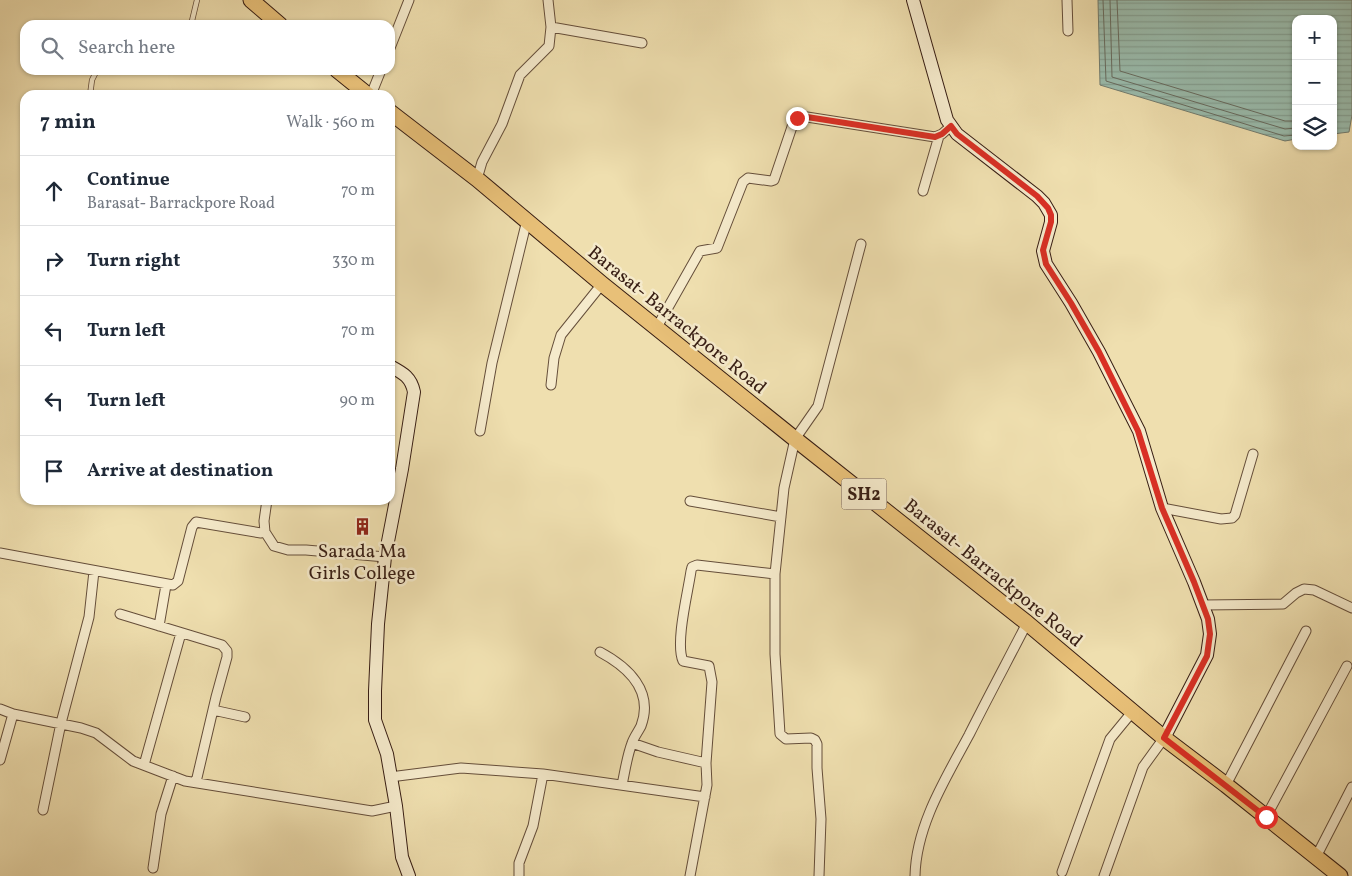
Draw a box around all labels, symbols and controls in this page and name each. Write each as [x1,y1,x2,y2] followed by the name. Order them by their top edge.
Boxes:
[1292,15,1337,150] map controls
[1292,15,1337,60] button: +
[20,20,395,75] search box
[38,34,66,62] icon: search
[78,35,175,61] text: Search here
[1292,60,1337,105] button: −
[1292,105,1337,150] button: layers
[786,107,809,130] route end
[40,108,96,137] text: 7 min
[286,112,375,134] text: Walk · 560 m
[87,167,170,193] text: Continue
[40,177,68,205] icon: ahead
[341,180,375,202] text: 70 m
[87,193,275,215] text: Barasat- Barrackpore Road
[582,240,772,401] street label: Barasat- Barrackpore Road
[40,247,68,275] icon: right
[87,248,180,274] text: Turn right
[332,250,375,272] text: 330 m
[40,317,68,345] icon: left
[87,318,166,344] text: Turn left
[341,320,375,342] text: 70 m
[40,387,68,415] icon: left
[87,388,166,414] text: Turn left
[339,390,375,412] text: 90 m
[40,457,68,485] icon: arrive
[87,458,273,484] text: Arrive at destination
[842,478,886,509] road number: SH2
[898,493,1088,654] street label: Barasat- Barrackpore Road
[352,517,372,537] building icon: Sarada Ma Girls College
[309,539,415,587] place label: Sarada Ma Girls College
[1255,806,1278,829] route start

